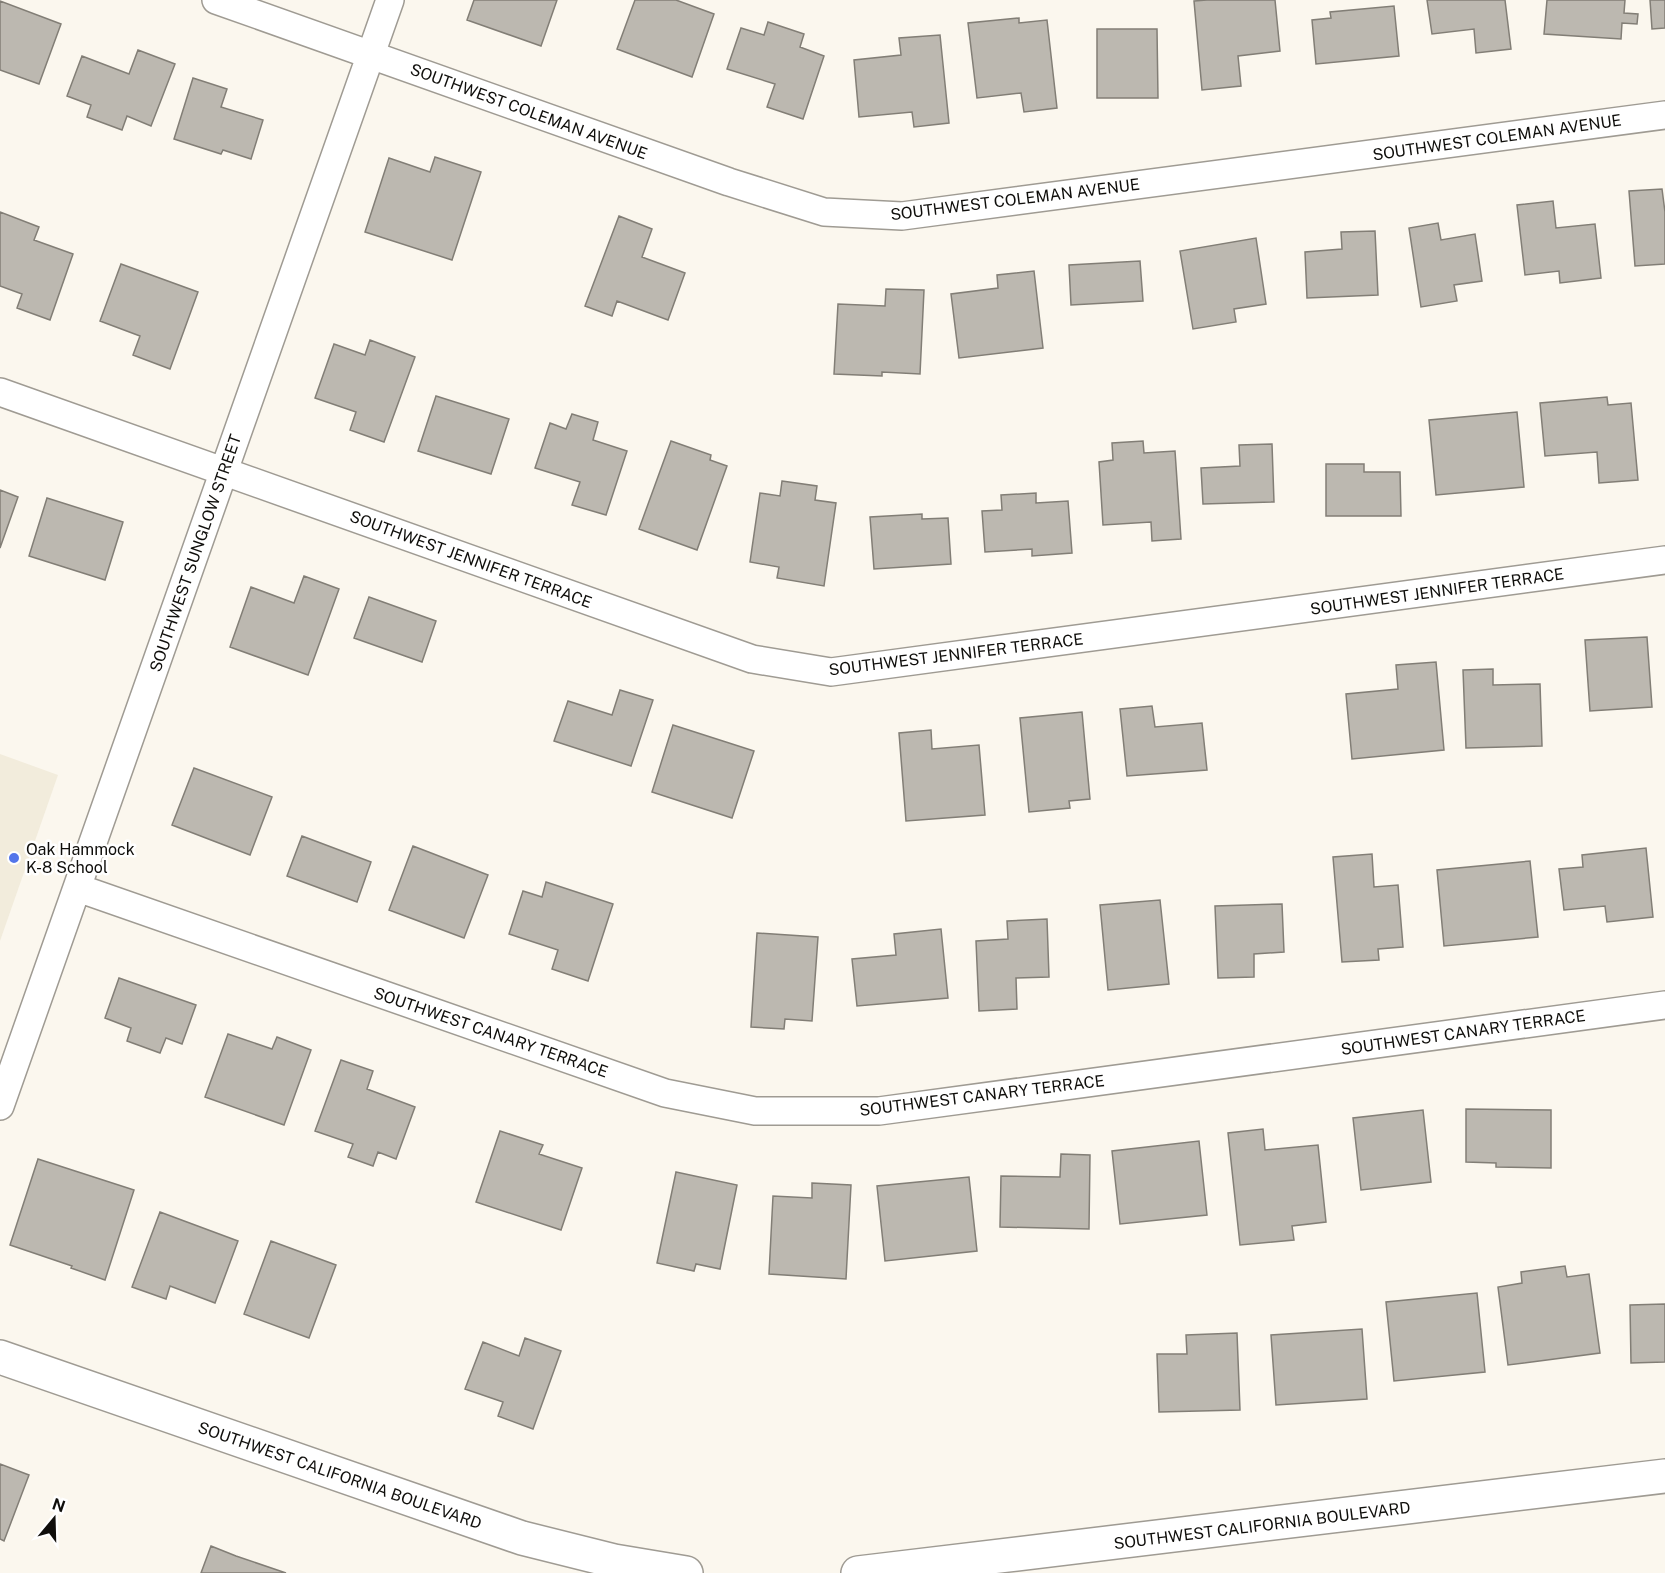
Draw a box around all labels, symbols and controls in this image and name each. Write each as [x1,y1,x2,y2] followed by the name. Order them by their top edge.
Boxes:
[408,60,650,163] street label: SOUTHWEST COLEMAN AVENUE
[1371,111,1623,164] street label: SOUTHWEST COLEMAN AVENUE
[889,175,1141,224] street label: SOUTHWEST COLEMAN AVENUE
[146,431,245,674] street label: SOUTHWEST SUNGLOW STREET
[347,507,594,612] street label: SOUTHWEST JENNIFER TERRACE
[1309,564,1565,619] street label: SOUTHWEST JENNIFER TERRACE
[828,629,1084,680] street label: SOUTHWEST JENNIFER TERRACE
[26,840,135,877] place label: Oak Hammock K-8 School
[7,851,21,865] marker: Oak Hammock K-8 School
[371,983,611,1082] street label: SOUTHWEST CANARY TERRACE
[1340,1006,1587,1059] street label: SOUTHWEST CANARY TERRACE
[858,1071,1106,1120] street label: SOUTHWEST CANARY TERRACE
[196,1418,484,1533] street label: SOUTHWEST CALIFORNIA BOULEVARD
[24,1489,84,1549] north arrow
[50,1494,68,1516] text: N
[1113,1498,1411,1553] street label: SOUTHWEST CALIFORNIA BOULEVARD

